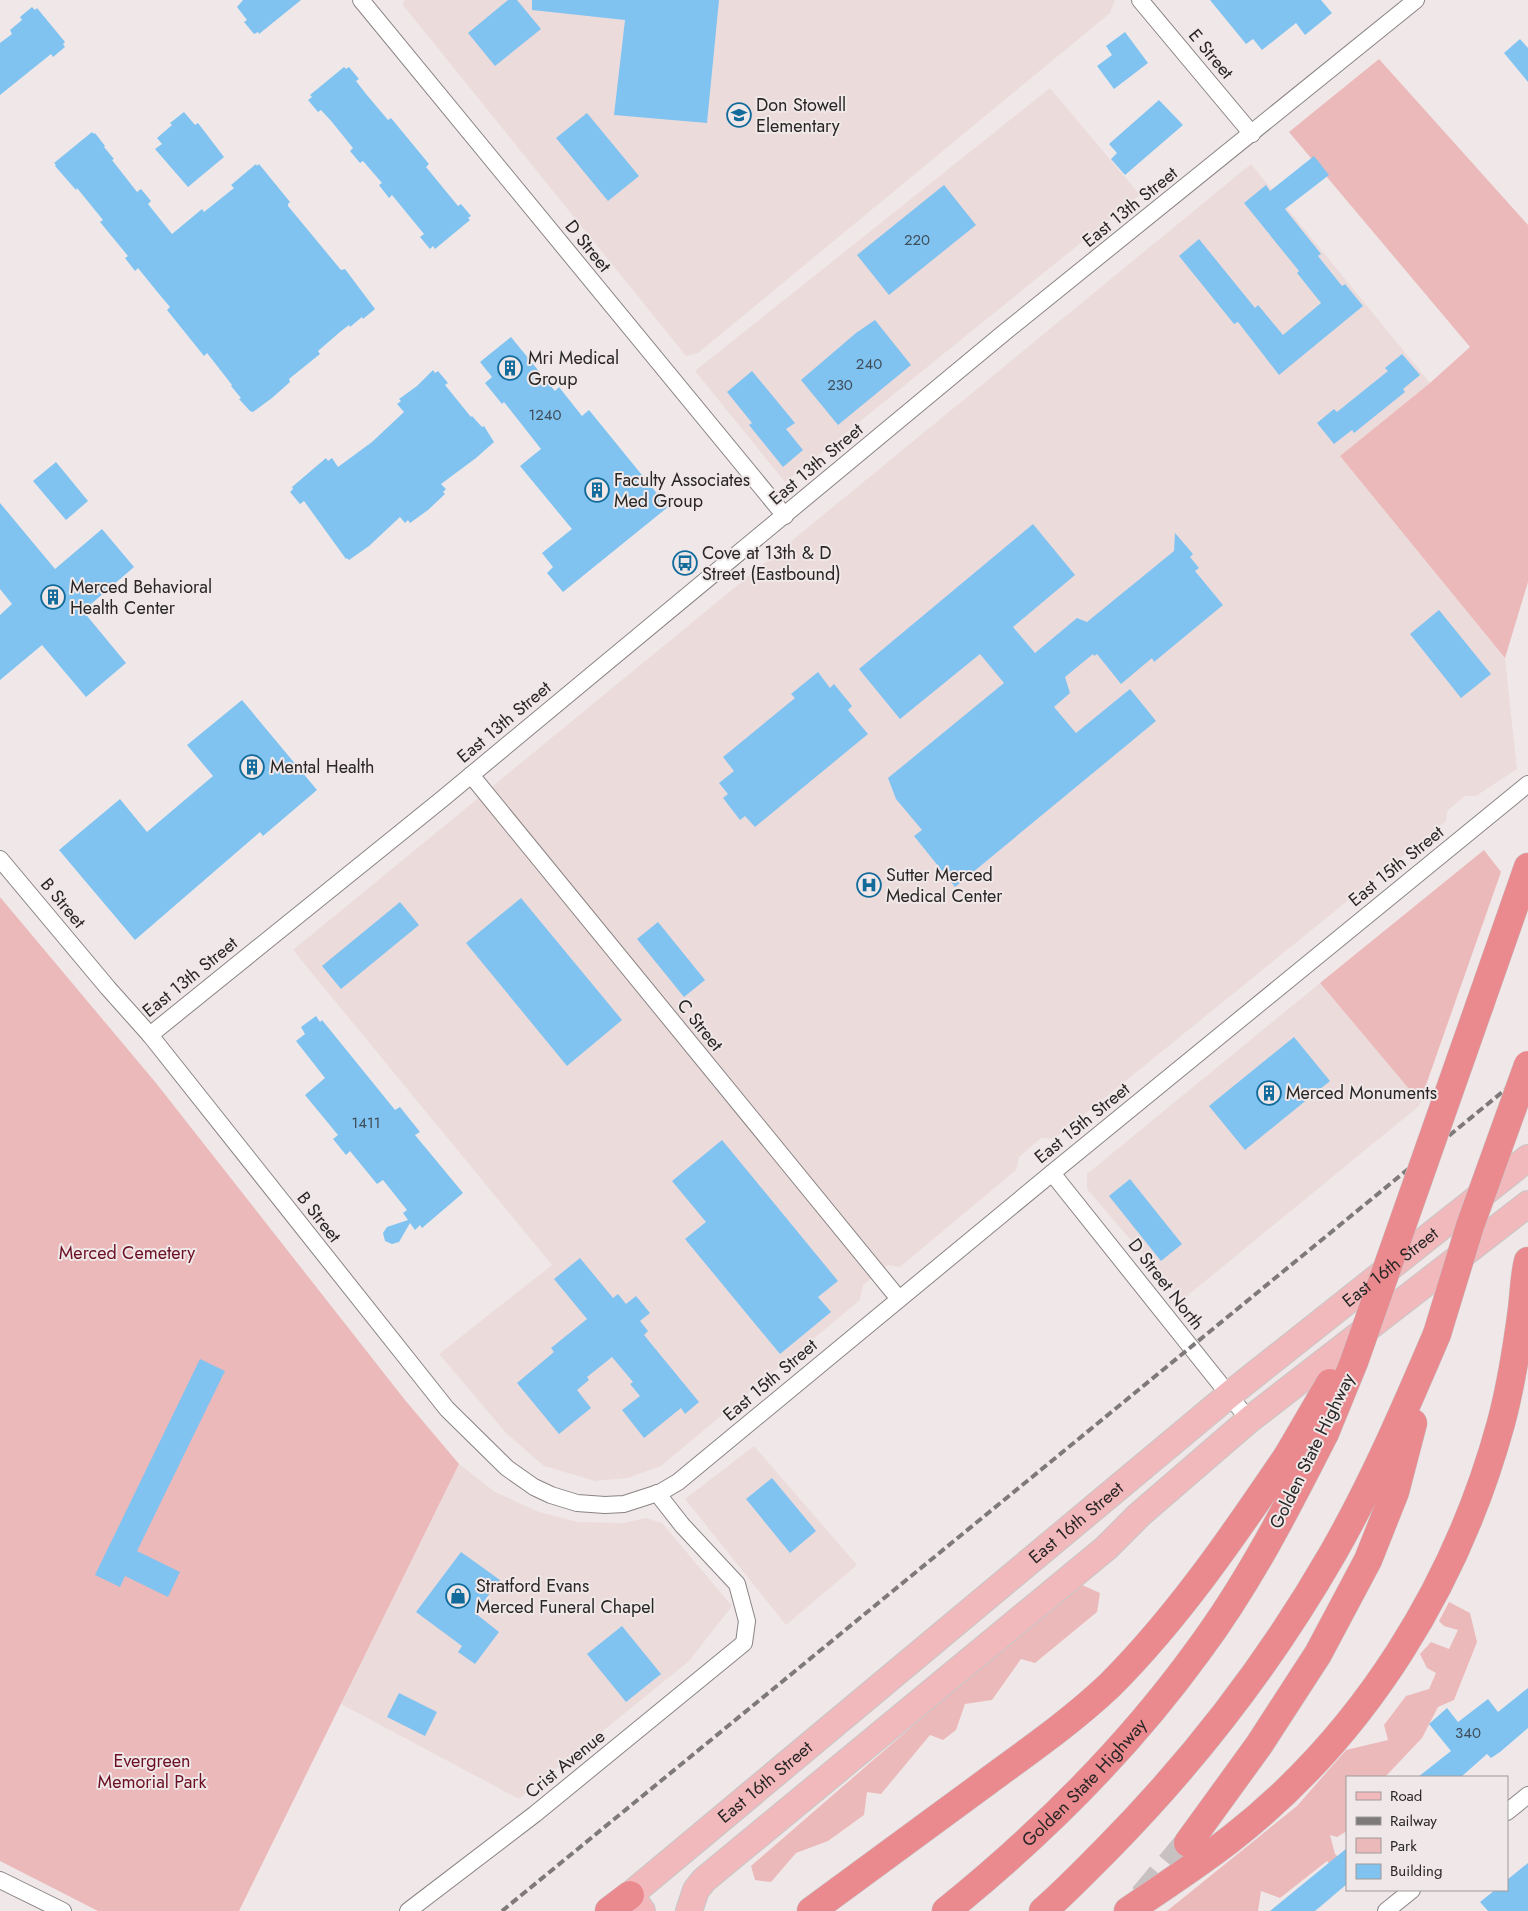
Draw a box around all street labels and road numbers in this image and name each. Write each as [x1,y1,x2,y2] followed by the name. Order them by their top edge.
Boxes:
[1182,23,1240,85] street label: E Street
[1077,160,1184,253] street label: East 13th Street
[559,214,618,278] street label: D Street
[763,416,869,511] street label: East 13th Street
[451,674,557,769] street label: East 13th Street
[1343,819,1450,913] street label: East 15th Street
[34,872,92,934] street label: B Street
[137,930,244,1023] street label: East 13th Street
[671,993,730,1057] street label: C Street
[1029,1076,1136,1170] street label: East 15th Street
[291,1186,348,1249] street label: B Street
[1337,1220,1444,1313] street label: East 16th Street
[1122,1233,1210,1335] street label: D Street North
[717,1332,823,1427] street label: East 15th Street
[1263,1369,1361,1533] street label: Golden State Highway
[1023,1475,1129,1570] street label: East 16th Street
[1016,1712,1153,1853] street label: Golden State Highway
[519,1724,611,1804] street label: Crist Avenue
[712,1735,819,1829] street label: East 16th Street

